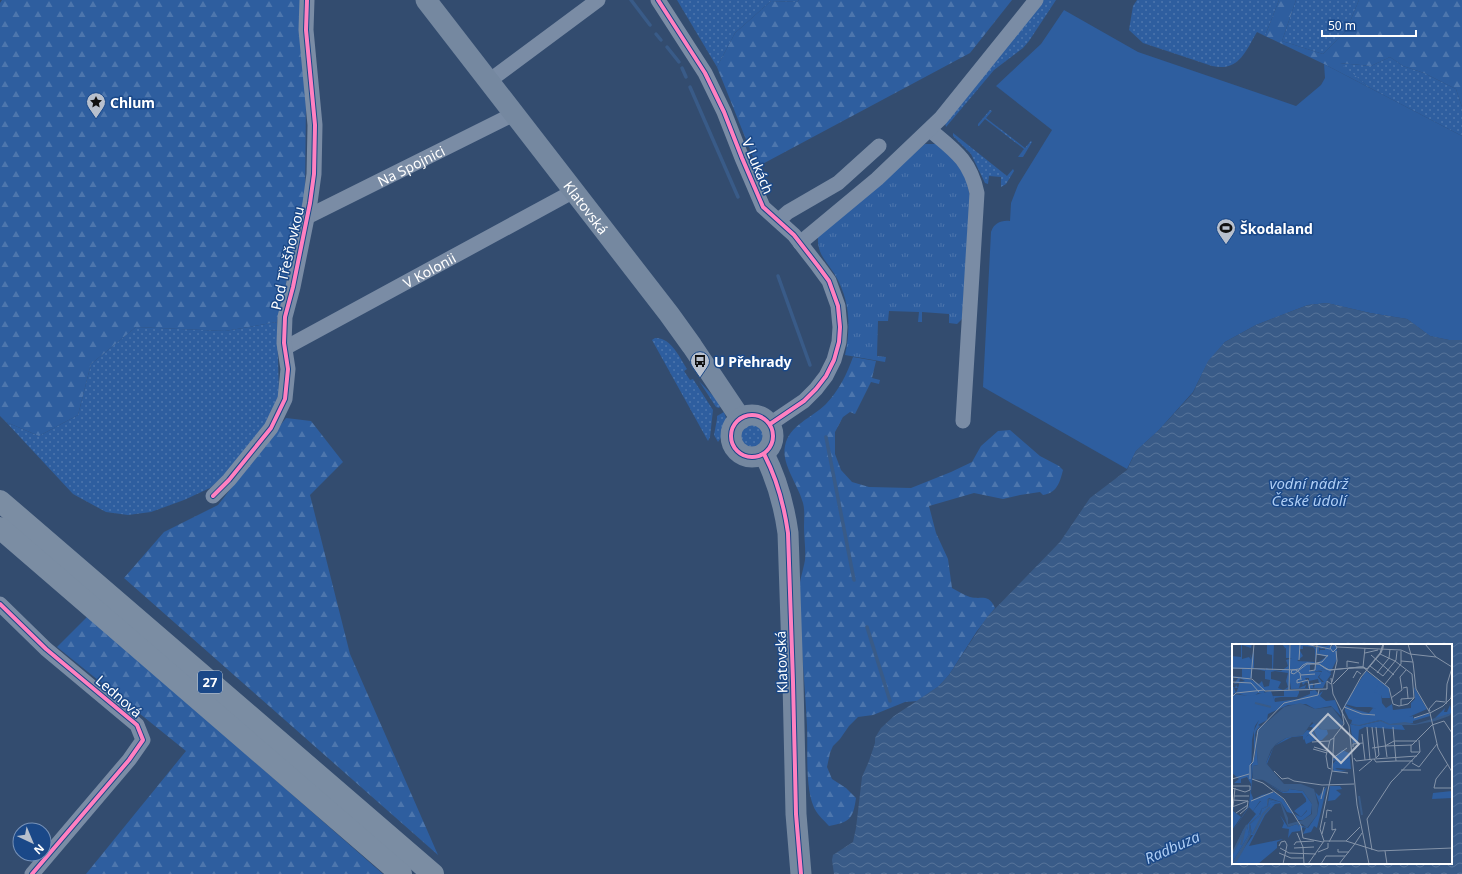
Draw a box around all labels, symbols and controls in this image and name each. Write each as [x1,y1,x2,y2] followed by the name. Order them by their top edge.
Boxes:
[1322,12,1416,38] scale bar
[1328,17,1356,34] text: 50 m
[85,91,107,119] place icon: Chlum
[110,93,155,112] place label: Chlum
[738,135,778,197] street label: V Lukách
[374,141,448,190] street label: Na Spojnici
[560,177,613,238] street label: Klatovská
[266,204,308,312] street label: Pod Třešňovkou
[1215,217,1237,245] sports icon: Škodaland
[1240,219,1313,238] place label: Škodaland
[399,248,459,292] street label: V Kolonii
[689,350,711,378] bus stop icon: U Přehrady
[714,352,792,371] place label: U Přehrady
[1269,473,1350,510] water label: vodní nádrž České údolí
[770,630,792,694] street label: Klatovská
[1232,644,1452,864] inset map
[92,671,146,721] street label: Lednová
[198,671,222,693] road number: 27
[12,822,52,862] north arrow
[1141,826,1203,868] water label: Radbuza
[31,841,48,858] text: N

